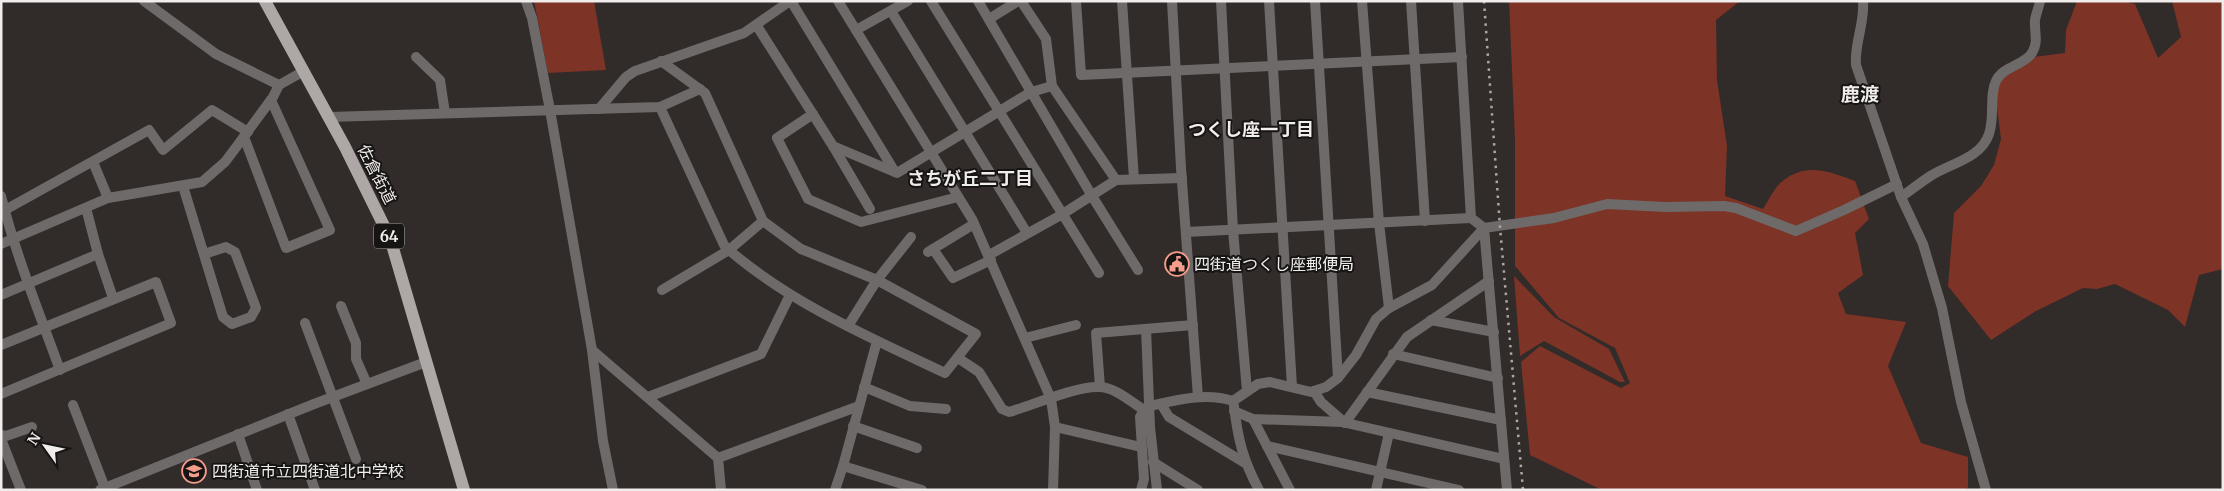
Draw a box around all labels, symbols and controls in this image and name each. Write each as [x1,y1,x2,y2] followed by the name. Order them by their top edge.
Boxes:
[1841,82,1879,106] district label: 鹿渡
[1188,118,1314,141] district label: つくし座一丁目
[354,141,400,207] street label: 佐倉街道
[907,167,1033,190] district label: さちが丘二丁目
[374,224,404,248] road number: 64
[1164,251,1190,277] public building icon: 四街道つくし座郵便局
[1194,254,1354,274] place label: 四街道つくし座郵便局
[20,421,70,471] north arrow
[24,429,45,448] text: N
[181,458,207,484] school or university icon: 四街道市立四街道北中学校
[212,461,404,481] place label: 四街道市立四街道北中学校

